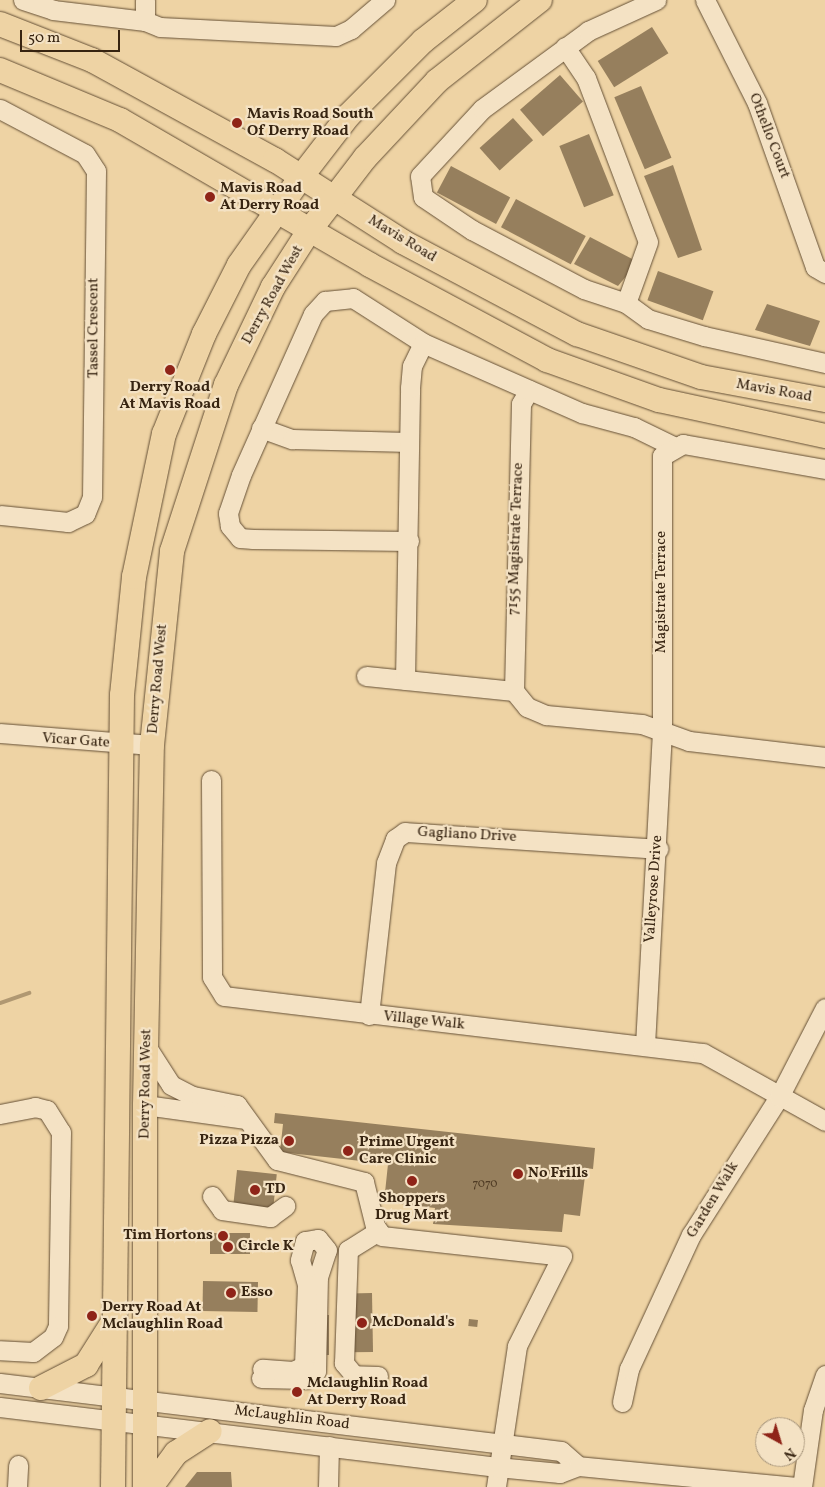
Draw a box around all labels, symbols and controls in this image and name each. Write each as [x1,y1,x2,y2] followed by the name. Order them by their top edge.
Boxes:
[22,20,122,52] scale bar
[28,28,60,49] text: 50 m
[744,91,794,181] street label: Othello Court
[247,105,373,140] place label: Mavis Road South Of Derry Road
[231,117,243,129] marker: Mavis Road South Of Derry Road
[220,179,319,214] place label: Mavis Road At Derry Road
[204,191,216,203] marker: Mavis Road At Derry Road
[364,212,440,266] street label: Mavis Road
[238,242,308,348] street label: Derry Road West
[85,278,103,378] street label: Tassel Crescent
[164,364,176,376] marker: Derry Road At Mavis Road
[735,375,813,407] street label: Mavis Road
[120,378,220,413] place label: Derry Road At Mavis Road
[504,462,528,616] street label: 7155 Magistrate Terrace
[653,531,671,653] street label: Magistrate Terrace
[144,623,172,735] street label: Derry Road West
[41,730,111,752] street label: Vicar Gate
[417,823,517,847] street label: Gagliano Drive
[641,835,667,943] street label: Valleyrose Drive
[382,1008,466,1034] street label: Village Walk
[136,1028,156,1140] street label: Derry Road West
[199,1132,279,1150] place label: Pizza Pizza
[359,1133,455,1168] place label: Prime Urgent Care Clinic
[283,1135,295,1147] marker: Pizza Pizza
[341,1144,355,1158] marker: Prime Urgent Care Clinic
[683,1158,743,1242] street label: Garden Walk
[528,1165,588,1183] place label: No Frills
[512,1168,524,1180] marker: No Frills
[406,1175,418,1187] marker: Shoppers Drug Mart
[472,1178,498,1192] house number: 7070
[265,1181,285,1199] place label: TD
[249,1184,261,1196] marker: TD
[375,1189,449,1224] place label: Shoppers Drug Mart
[123,1227,213,1245] place label: Tim Hortons
[217,1230,229,1242] marker: Tim Hortons
[238,1238,294,1256] place label: Circle K
[222,1241,234,1253] marker: Circle K
[241,1284,273,1302] place label: Esso
[225,1287,237,1299] marker: Esso
[102,1298,223,1333] place label: Derry Road At Mclaughlin Road
[86,1310,98,1322] marker: Derry Road At Mclaughlin Road
[372,1314,455,1332] place label: McDonald's
[356,1317,368,1329] marker: McDonald's
[307,1374,428,1409] place label: Mclaughlin Road At Derry Road
[291,1386,303,1398] marker: Mclaughlin Road At Derry Road
[233,1402,351,1434] street label: McLaughlin Road
[755,1417,805,1467] north arrow
[779,1443,799,1464] text: N

